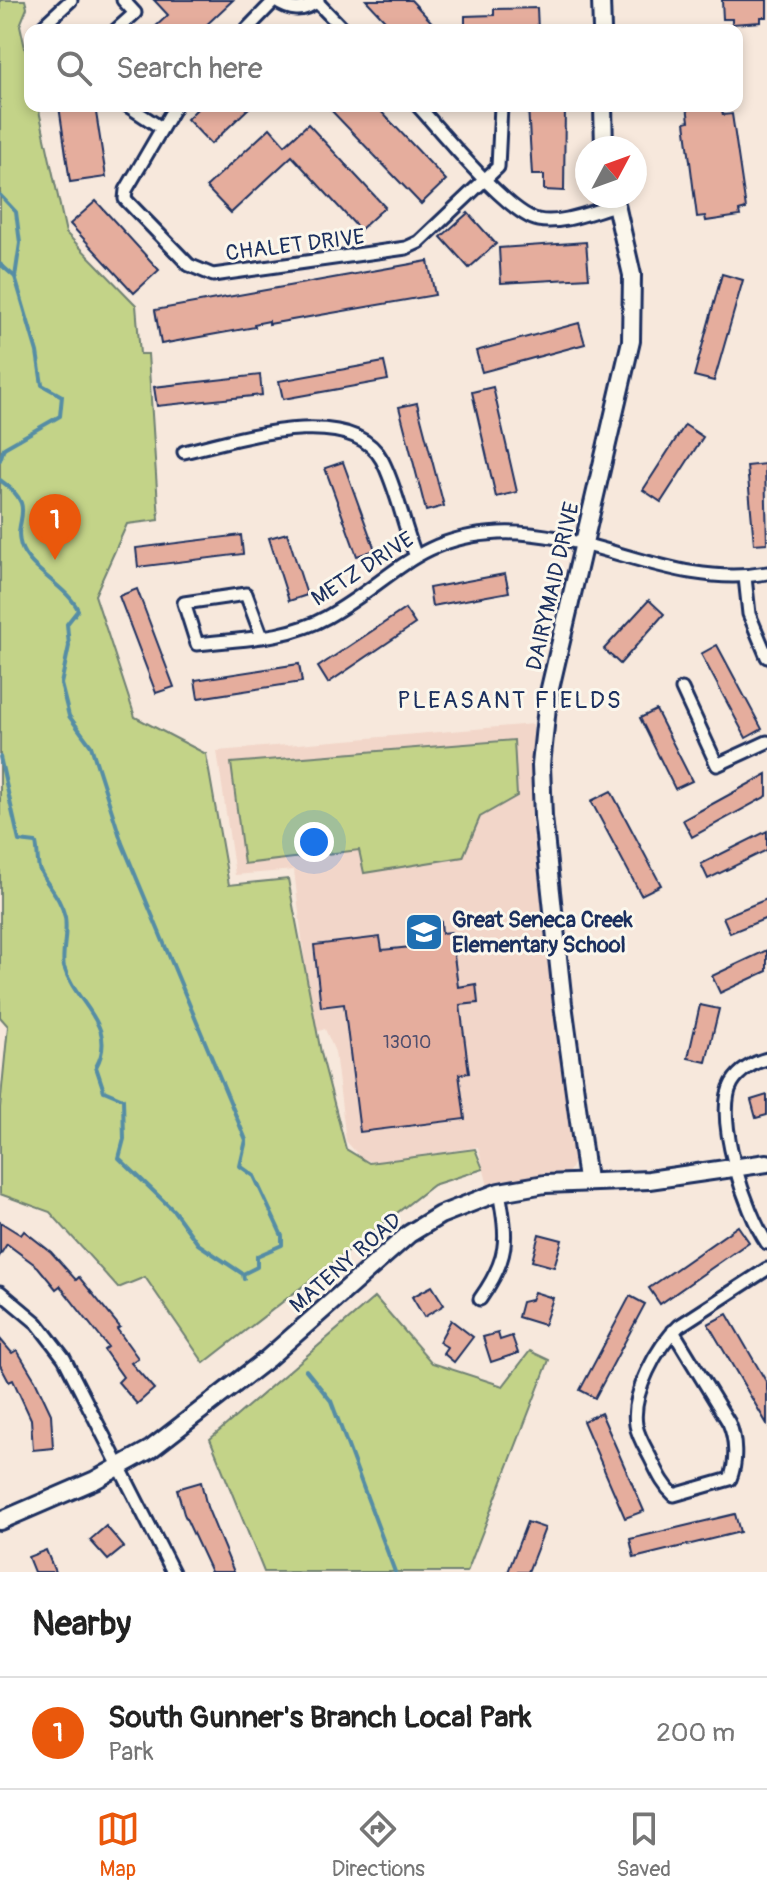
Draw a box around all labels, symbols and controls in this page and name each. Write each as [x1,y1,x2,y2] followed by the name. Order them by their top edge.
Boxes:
[24,24,743,112] search box
[52,46,96,90] icon: search
[116,50,263,87] text: Search here
[575,136,647,208] north arrow
[224,223,366,267] street label: CHALET DRIVE
[29,494,81,560] pin: 1
[520,499,586,673] street label: DAIRYMAID DRIVE
[306,525,419,612] street label: METZ DRIVE
[397,686,623,715] district label: PLEASANT FIELDS
[294,822,334,862] your location
[452,906,633,959] place label: Great Seneca Creek Elementary School
[403,911,445,953] school or university icon: Great Seneca Creek Elementary School
[383,1031,431,1054] house number: 13010
[284,1206,408,1319] street label: MATENY ROAD
[32,1603,131,1646] text: Nearby
[108,1699,532,1736] text: South Gunner's Branch Local Park
[53,1717,63,1749] text: 1
[656,1717,735,1749] text: 200 m
[108,1736,154,1768] text: Park
[96,1807,140,1883] tab: Map
[332,1807,425,1883] tab: Directions
[617,1807,671,1883] tab: Saved

